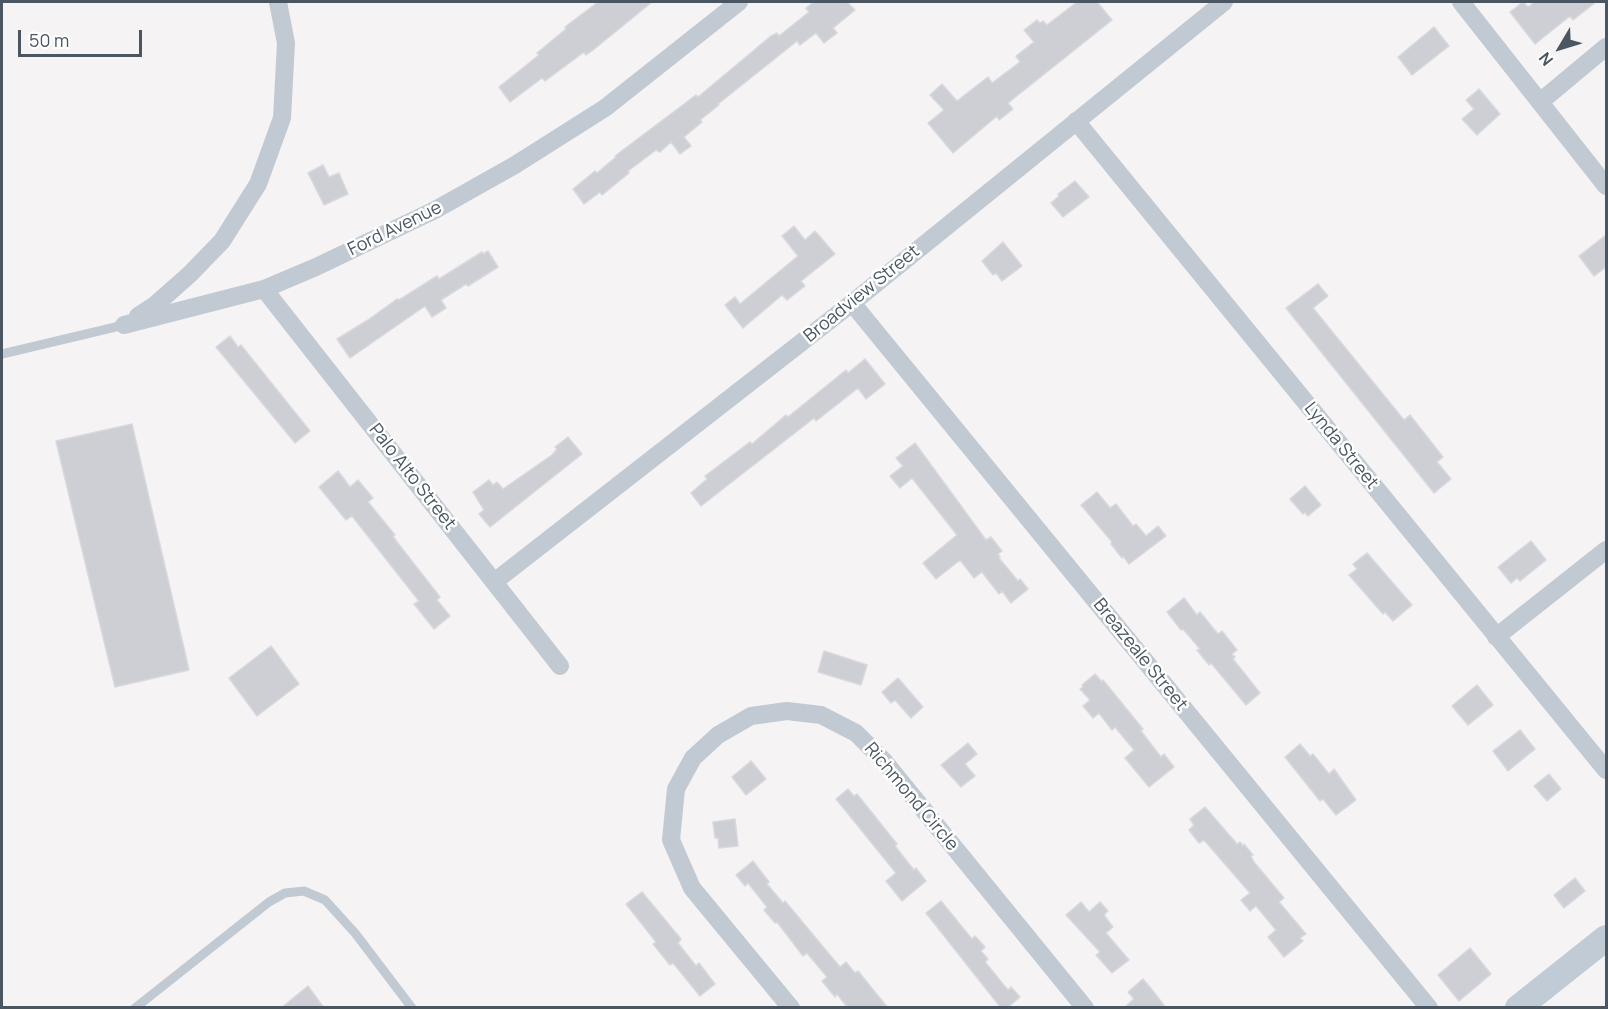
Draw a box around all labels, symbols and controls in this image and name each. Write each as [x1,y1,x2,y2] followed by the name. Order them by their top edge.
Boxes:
[21,18,146,56] scale bar
[1530,18,1590,78] north arrow
[29,28,69,52] text: 50 m
[1534,48,1558,70] text: N
[345,197,445,261] street label: Ford Avenue
[800,241,924,347] street label: Broadview Street
[1299,398,1383,494] street label: Lynda Street
[364,420,460,534] street label: Palo Alto Street
[1088,595,1192,715] street label: Breazeale Street
[859,738,963,856] street label: Richmond Circle

